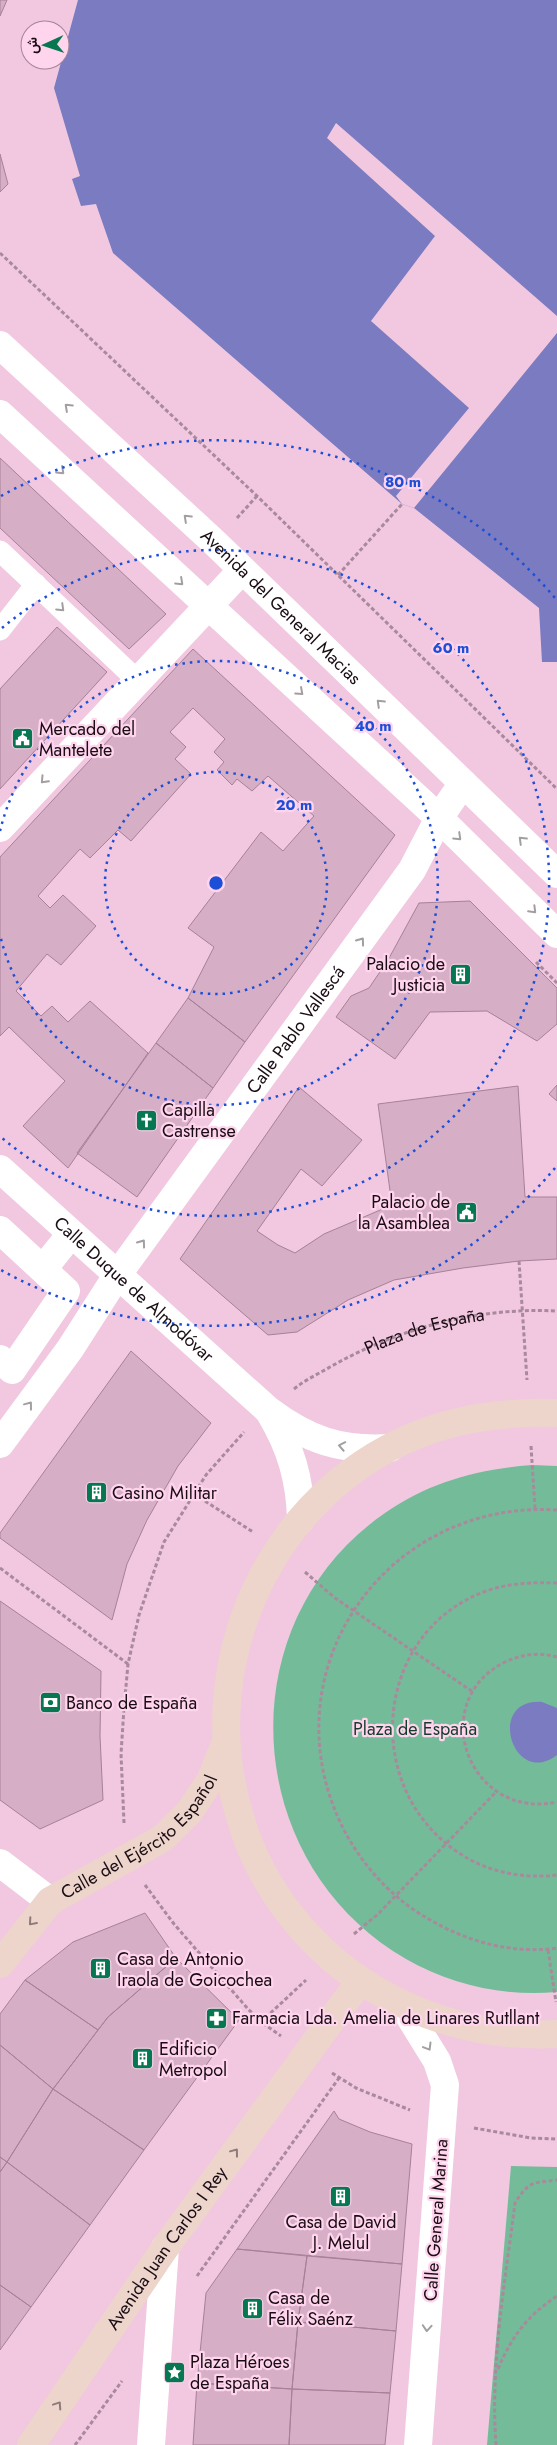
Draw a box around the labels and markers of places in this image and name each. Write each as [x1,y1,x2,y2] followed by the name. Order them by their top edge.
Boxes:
[39,716,135,763] place label: Mercado del Mantelete
[11,727,35,751] public building icon: Mercado del Mantelete
[207,874,225,892] centre of rings
[366,951,445,998] place label: Palacio de Justicia
[449,962,473,986] building icon: Palacio de Justicia
[162,1097,236,1144] place label: Capilla Castrense
[134,1108,158,1132] church icon: Capilla Castrense
[358,1189,450,1236] place label: Palacio de la Asamblea
[454,1200,478,1224] public building icon: Palacio de la Asamblea
[112,1480,218,1506] place label: Casino Militar
[84,1481,108,1505] building icon: Casino Militar
[66,1690,197,1716] place label: Banco de España
[38,1691,62,1715] bank icon: Banco de España
[117,1946,272,1993] place label: Casa de Antonio Iraola de Goicochea
[89,1957,113,1981] building icon: Casa de Antonio Iraola de Goicochea
[232,2005,540,2031] place label: Farmacia Lda. Amelia de Linares Rutllant
[204,2006,228,2030] pharmacy icon: Farmacia Lda. Amelia de Linares Rutllant
[159,2036,227,2083] place label: Edificio Metropol
[131,2047,155,2071] building icon: Edificio Metropol
[329,2185,353,2209] building icon: Casa de David J. Melul
[286,2209,396,2256] place label: Casa de David J. Melul
[268,2285,354,2332] place label: Casa de Félix Saénz
[240,2296,264,2320] building icon: Casa de Félix Saénz
[190,2349,289,2396] place label: Plaza Héroes de España
[162,2360,186,2384] place icon: Plaza Héroes de España

